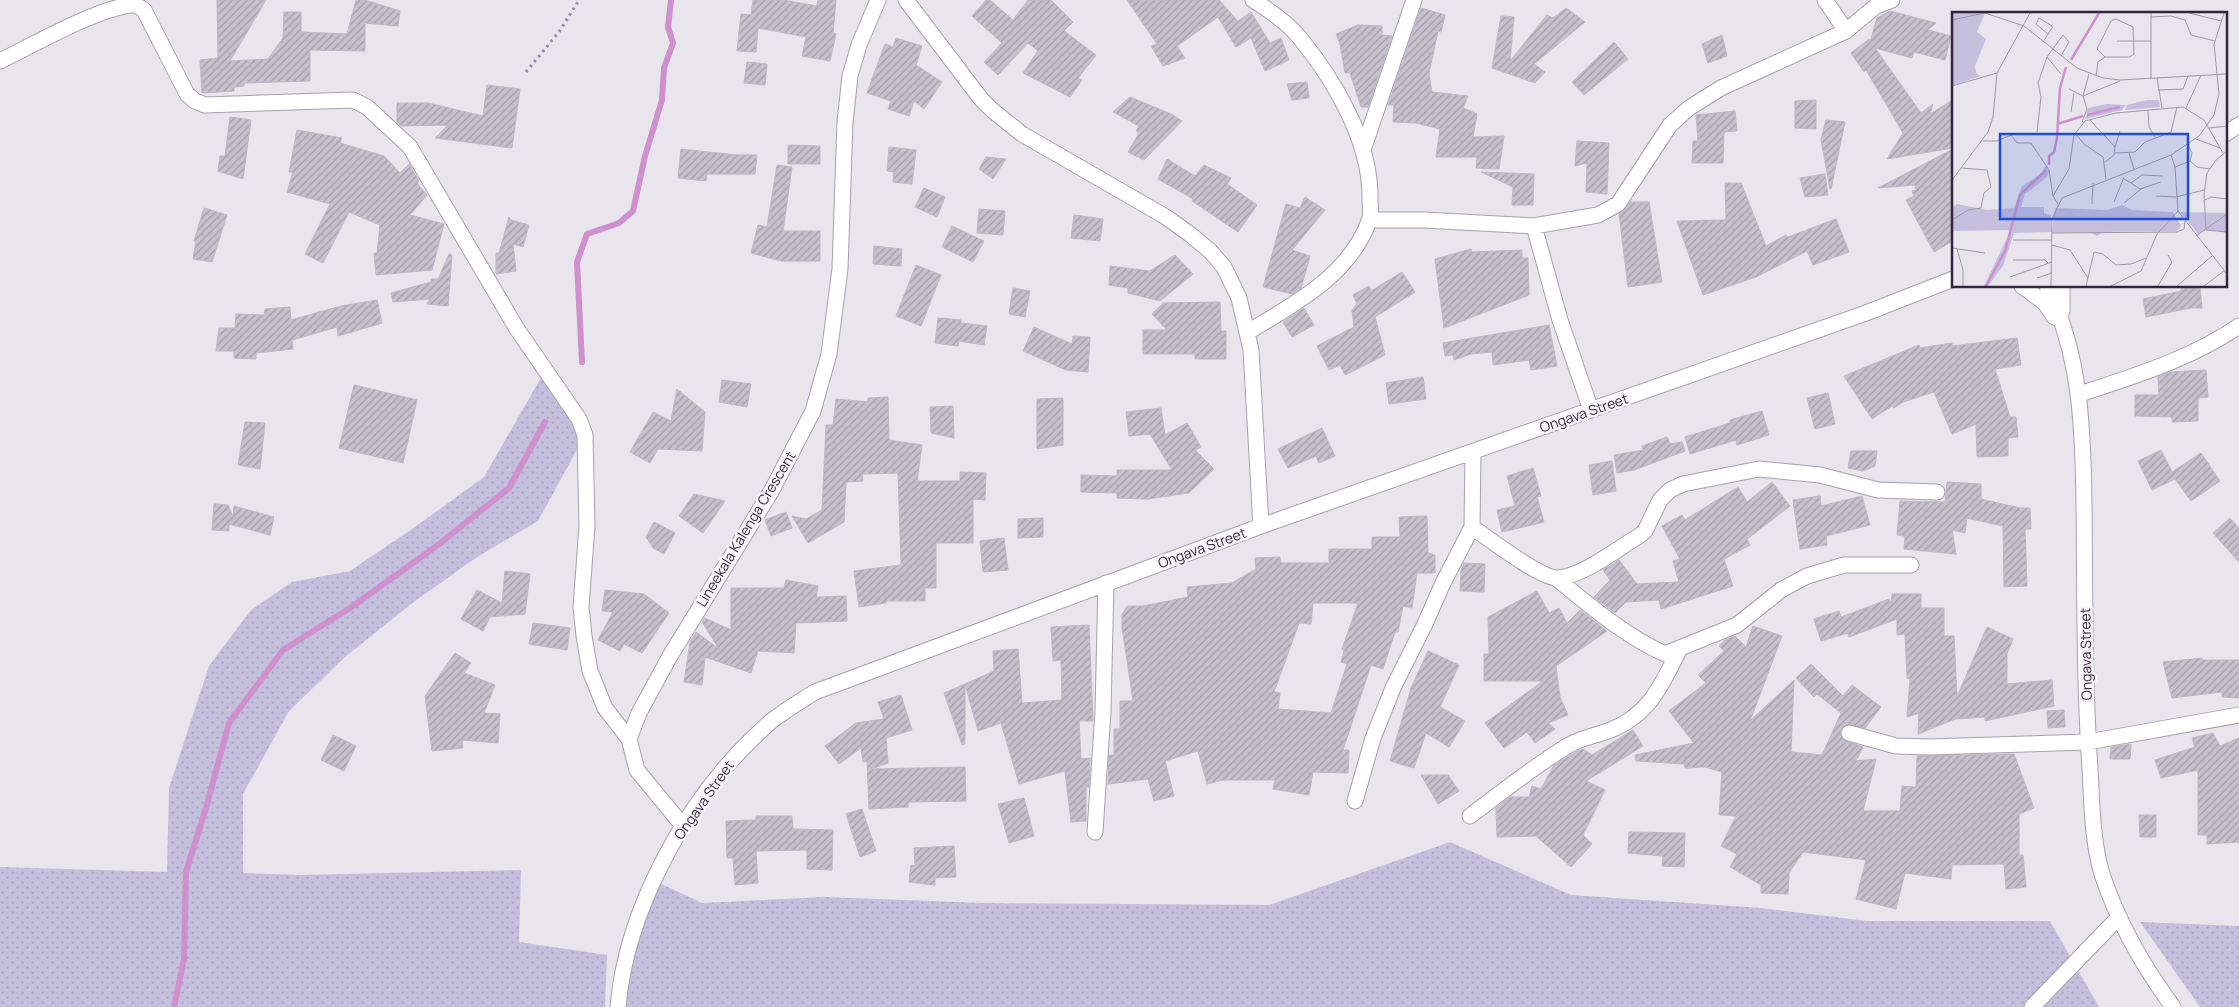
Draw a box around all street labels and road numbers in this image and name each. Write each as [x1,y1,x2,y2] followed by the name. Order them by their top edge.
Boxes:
[1537,388,1631,437] street label: Ongava Street
[692,447,800,610] street label: Lineekala Kalenga Crescent
[1155,523,1249,572] street label: Ongava Street
[2075,607,2096,700] street label: Ongava Street
[669,756,738,843] street label: Ongava Street

